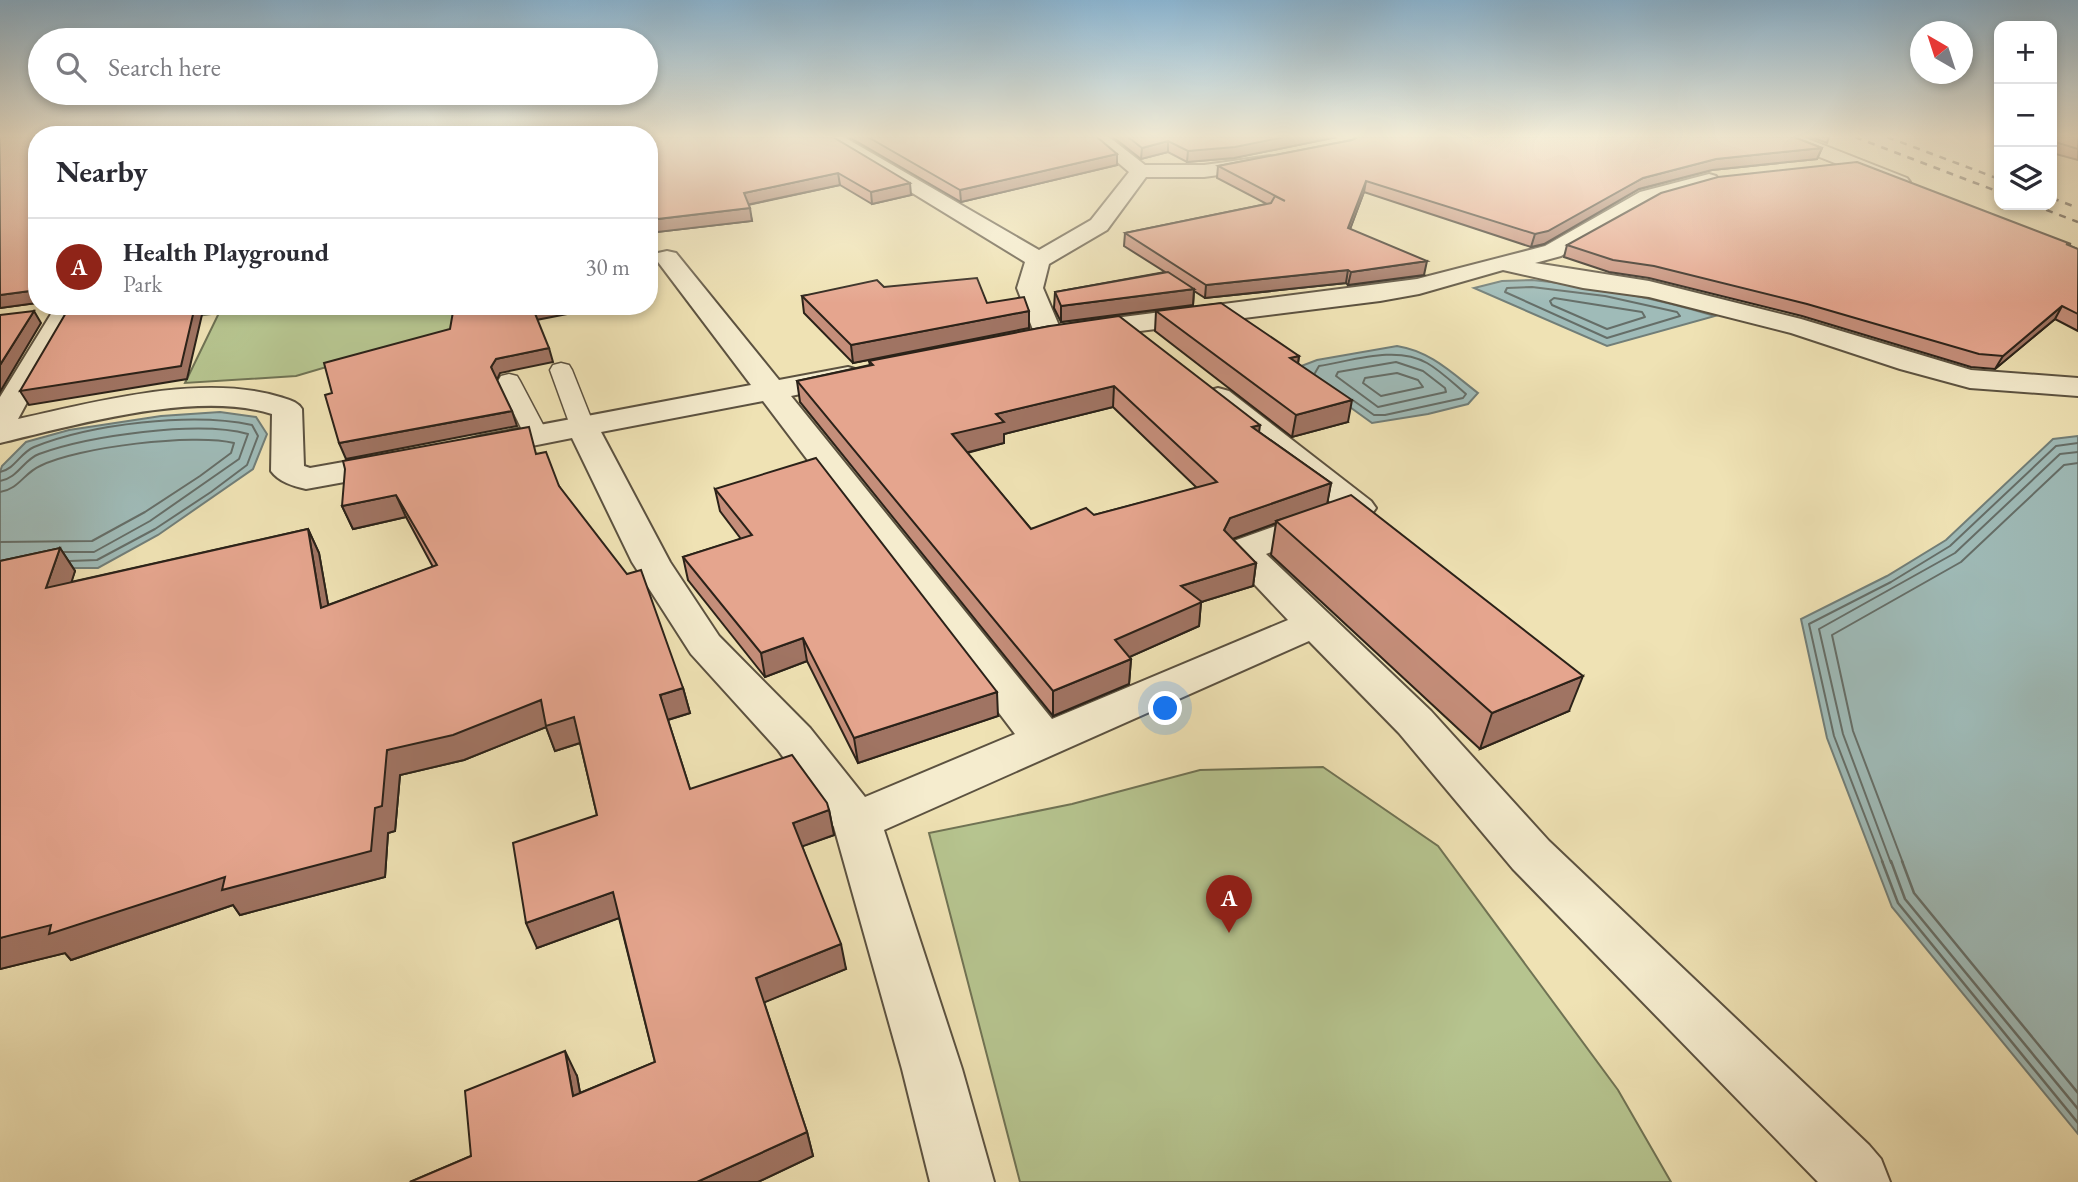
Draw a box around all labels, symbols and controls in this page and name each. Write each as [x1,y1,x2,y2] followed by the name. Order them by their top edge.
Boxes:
[1910,21,1973,84] north arrow
[1994,21,2057,210] map controls
[1994,21,2057,84] button: +
[28,28,658,105] search box
[52,48,90,86] icon: search
[108,50,221,84] text: Search here
[1994,84,2057,147] button: −
[1994,147,2057,210] button: layers
[56,152,148,191] text: Nearby
[123,235,329,269] text: Health Playground
[71,252,87,282] text: A
[585,252,630,282] text: 30 m
[123,269,162,299] text: Park
[1148,691,1182,725] your location
[1206,875,1252,933] pin: A

